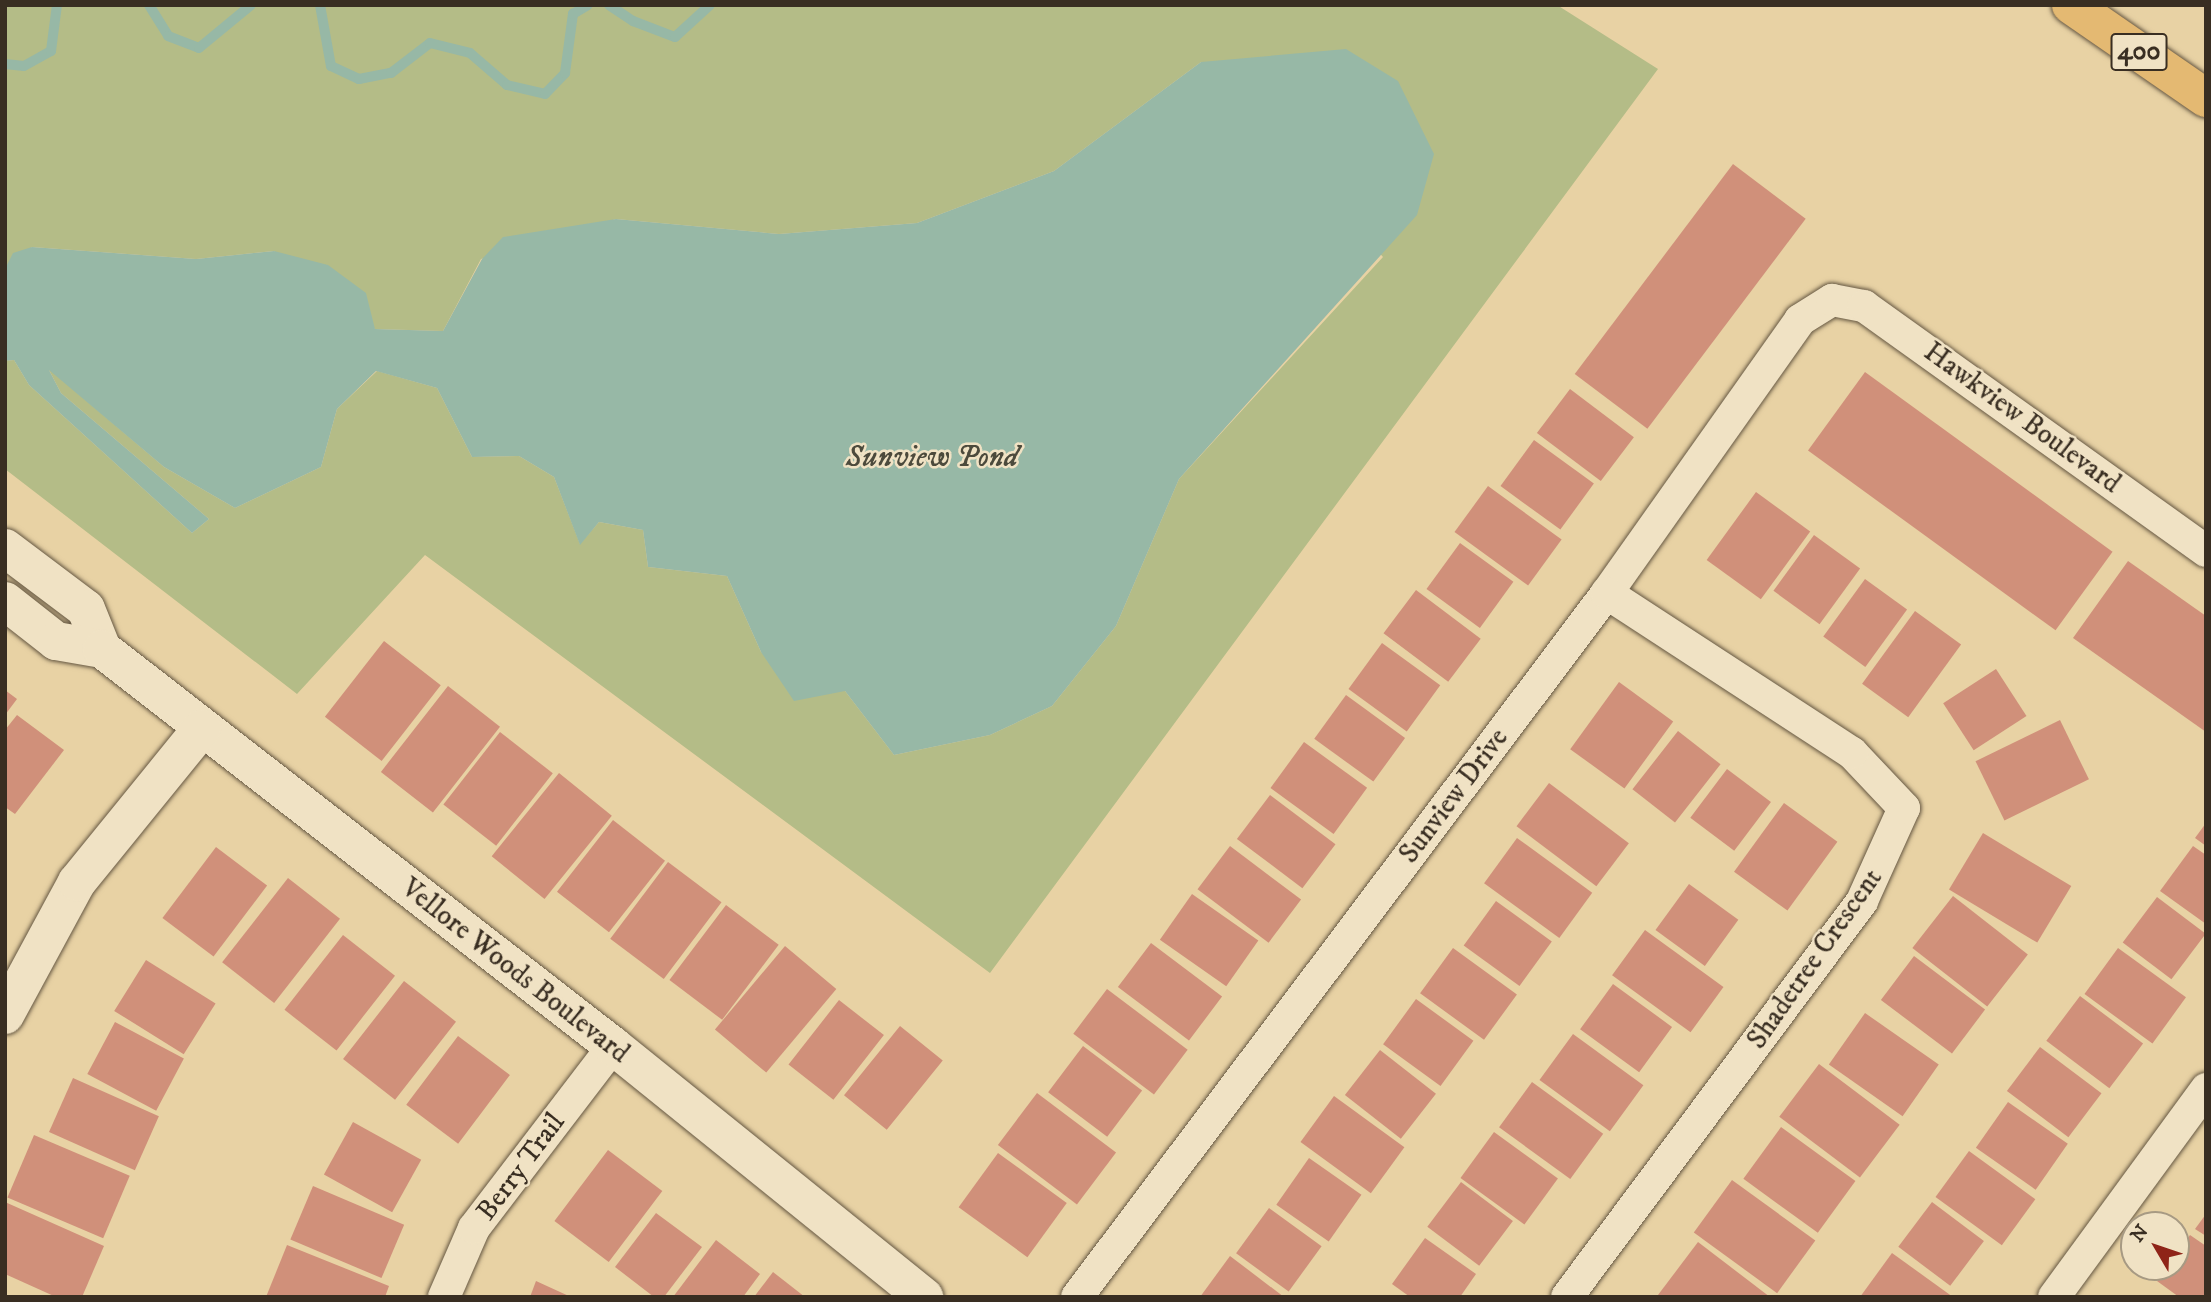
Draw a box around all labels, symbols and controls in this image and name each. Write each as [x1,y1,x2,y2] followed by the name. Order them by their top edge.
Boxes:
[2109,30,2169,74] road number: 400
[1917,335,2127,501] street label: Hawkview Boulevard
[846,440,1018,476] water label: Sunview Pond
[1392,722,1516,870] street label: Sunview Drive
[1740,862,1890,1056] street label: Shadetree Crescent
[394,872,636,1070] street label: Vellore Woods Boulevard
[470,1107,572,1227] street label: Berry Trail
[2120,1211,2190,1281] north arrow
[2126,1220,2154,1247] text: N

